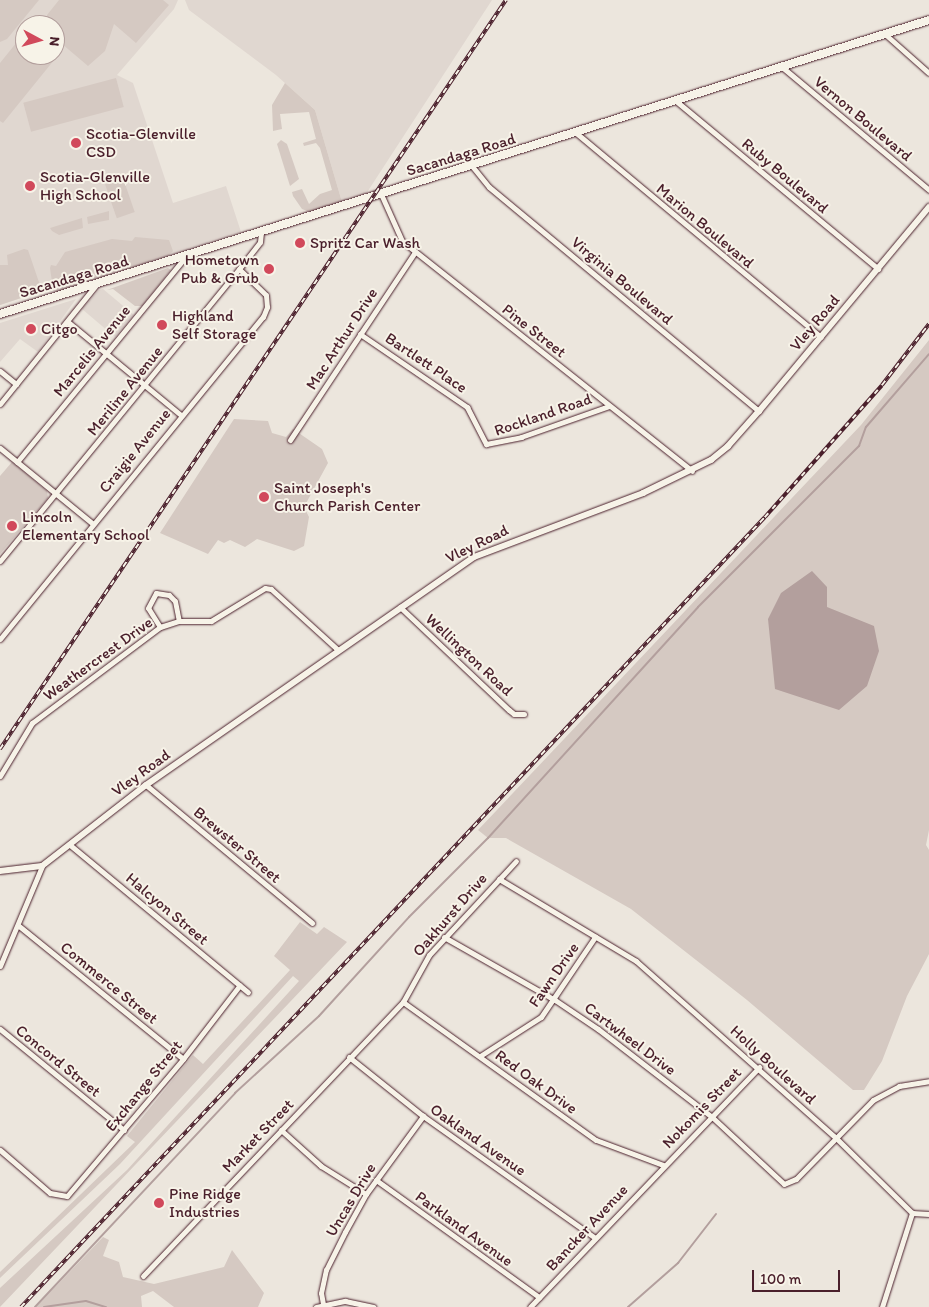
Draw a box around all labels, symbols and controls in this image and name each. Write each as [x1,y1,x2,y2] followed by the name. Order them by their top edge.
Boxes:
[15,15,65,65] north arrow
[45,36,63,47] text: N
[810,72,916,166] street label: Vernon Boulevard
[86,124,196,162] place label: Scotia-Glenville CSD
[404,129,518,181] street label: Sacandaga Road
[737,134,833,218] street label: Ruby Boulevard
[70,137,82,149] marker: Scotia-Glenville CSD
[40,167,150,205] place label: Scotia-Glenville High School
[652,179,758,273] street label: Marion Boulevard
[24,180,36,192] marker: Scotia-Glenville High School
[310,233,420,253] place label: Spritz Car Wash
[567,233,677,329] street label: Virginia Boulevard
[294,237,306,249] marker: Spritz Car Wash
[181,250,259,288] place label: Hometown Pub & Grub
[17,251,131,303] street label: Sacandaga Road
[263,263,275,275] marker: Hometown Pub & Grub
[302,284,382,394] street label: Mac Arthur Drive
[786,291,844,355] street label: Vley Road
[498,300,570,362] street label: Pine Street
[49,302,135,400] street label: Marcelis Avenue
[172,306,256,344] place label: Highland Self Storage
[41,319,78,339] place label: Citgo
[156,319,168,331] marker: Highland Self Storage
[25,323,37,335] marker: Citgo
[381,328,471,398] street label: Bartlett Place
[83,342,167,440] street label: Meriline Avenue
[492,389,594,441] street label: Rockland Road
[95,405,175,497] street label: Craigie Avenue
[274,478,421,516] place label: Saint Joseph's Church Parish Center
[258,491,270,503] marker: Saint Joseph's Church Parish Center
[22,507,150,545] place label: Lincoln Elementary School
[6,520,18,532] marker: Lincoln Elementary School
[443,521,511,567] street label: Vley Road
[421,610,517,700] street label: Wellington Road
[39,613,157,705] street label: Weathercrest Drive
[108,745,174,801] street label: Vley Road
[189,803,285,887] street label: Brewster Street
[122,869,212,949] street label: Halcyon Street
[409,869,491,961] street label: Oakhurst Drive
[56,938,162,1028] street label: Commerce Street
[525,939,583,1011] street label: Fawn Drive
[580,998,680,1080] street label: Cartwheel Drive
[12,1021,104,1101] street label: Concord Street
[726,1021,820,1109] street label: Holly Boulevard
[102,1037,186,1135] street label: Exchange Street
[491,1046,581,1118] street label: Red Oak Drive
[658,1063,746,1153] street label: Nokomis Street
[218,1095,298,1177] street label: Market Street
[427,1100,529,1180] street label: Oakland Avenue
[322,1160,380,1240] street label: Uncas Drive
[542,1181,632,1275] street label: Bancker Avenue
[169,1184,241,1222] place label: Pine Ridge Industries
[412,1187,516,1271] street label: Parkland Avenue
[153,1197,165,1209] marker: Pine Ridge Industries
[754,1260,842,1292] scale bar
[760,1270,801,1288] text: 100 m

